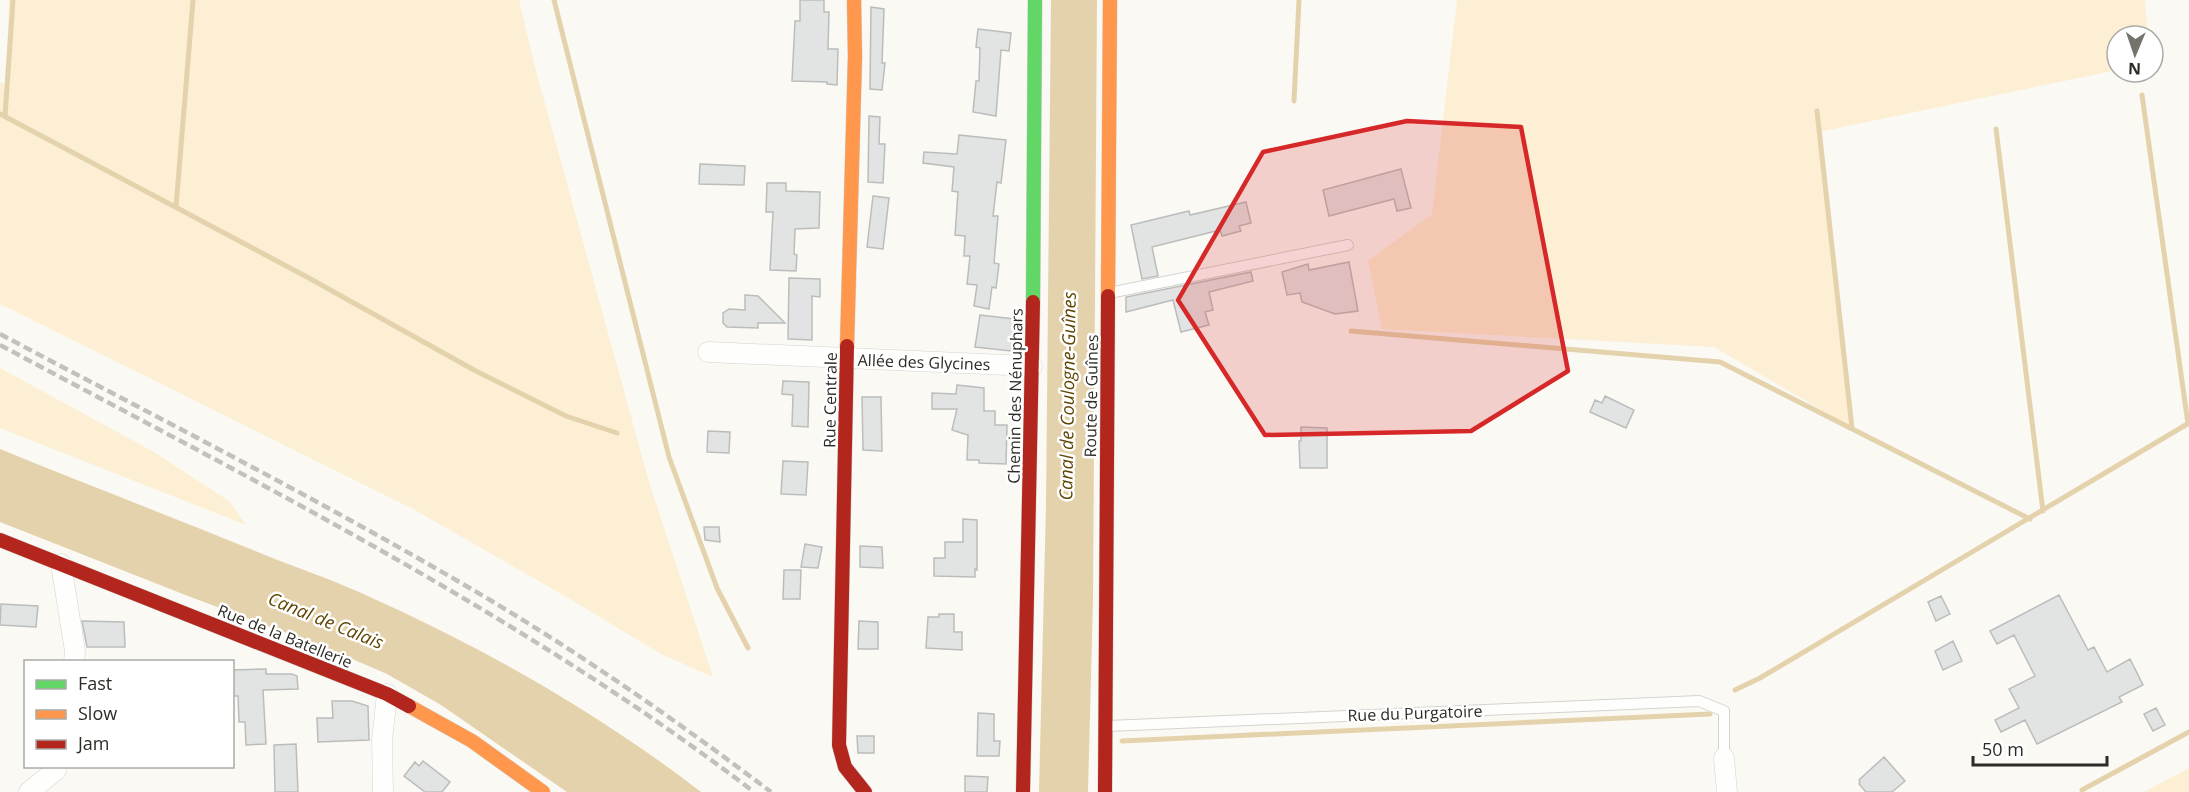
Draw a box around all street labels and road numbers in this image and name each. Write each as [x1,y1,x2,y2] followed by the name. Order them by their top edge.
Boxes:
[1002,308,1028,484] street label: Chemin des Nénuphars
[1079,334,1103,458] street label: Route de Guînes
[857,349,991,375] street label: Allée des Glycines
[818,352,842,448] street label: Rue Centrale
[214,599,356,673] street label: Rue de la Batellerie
[1347,700,1483,726] street label: Rue du Purgatoire

